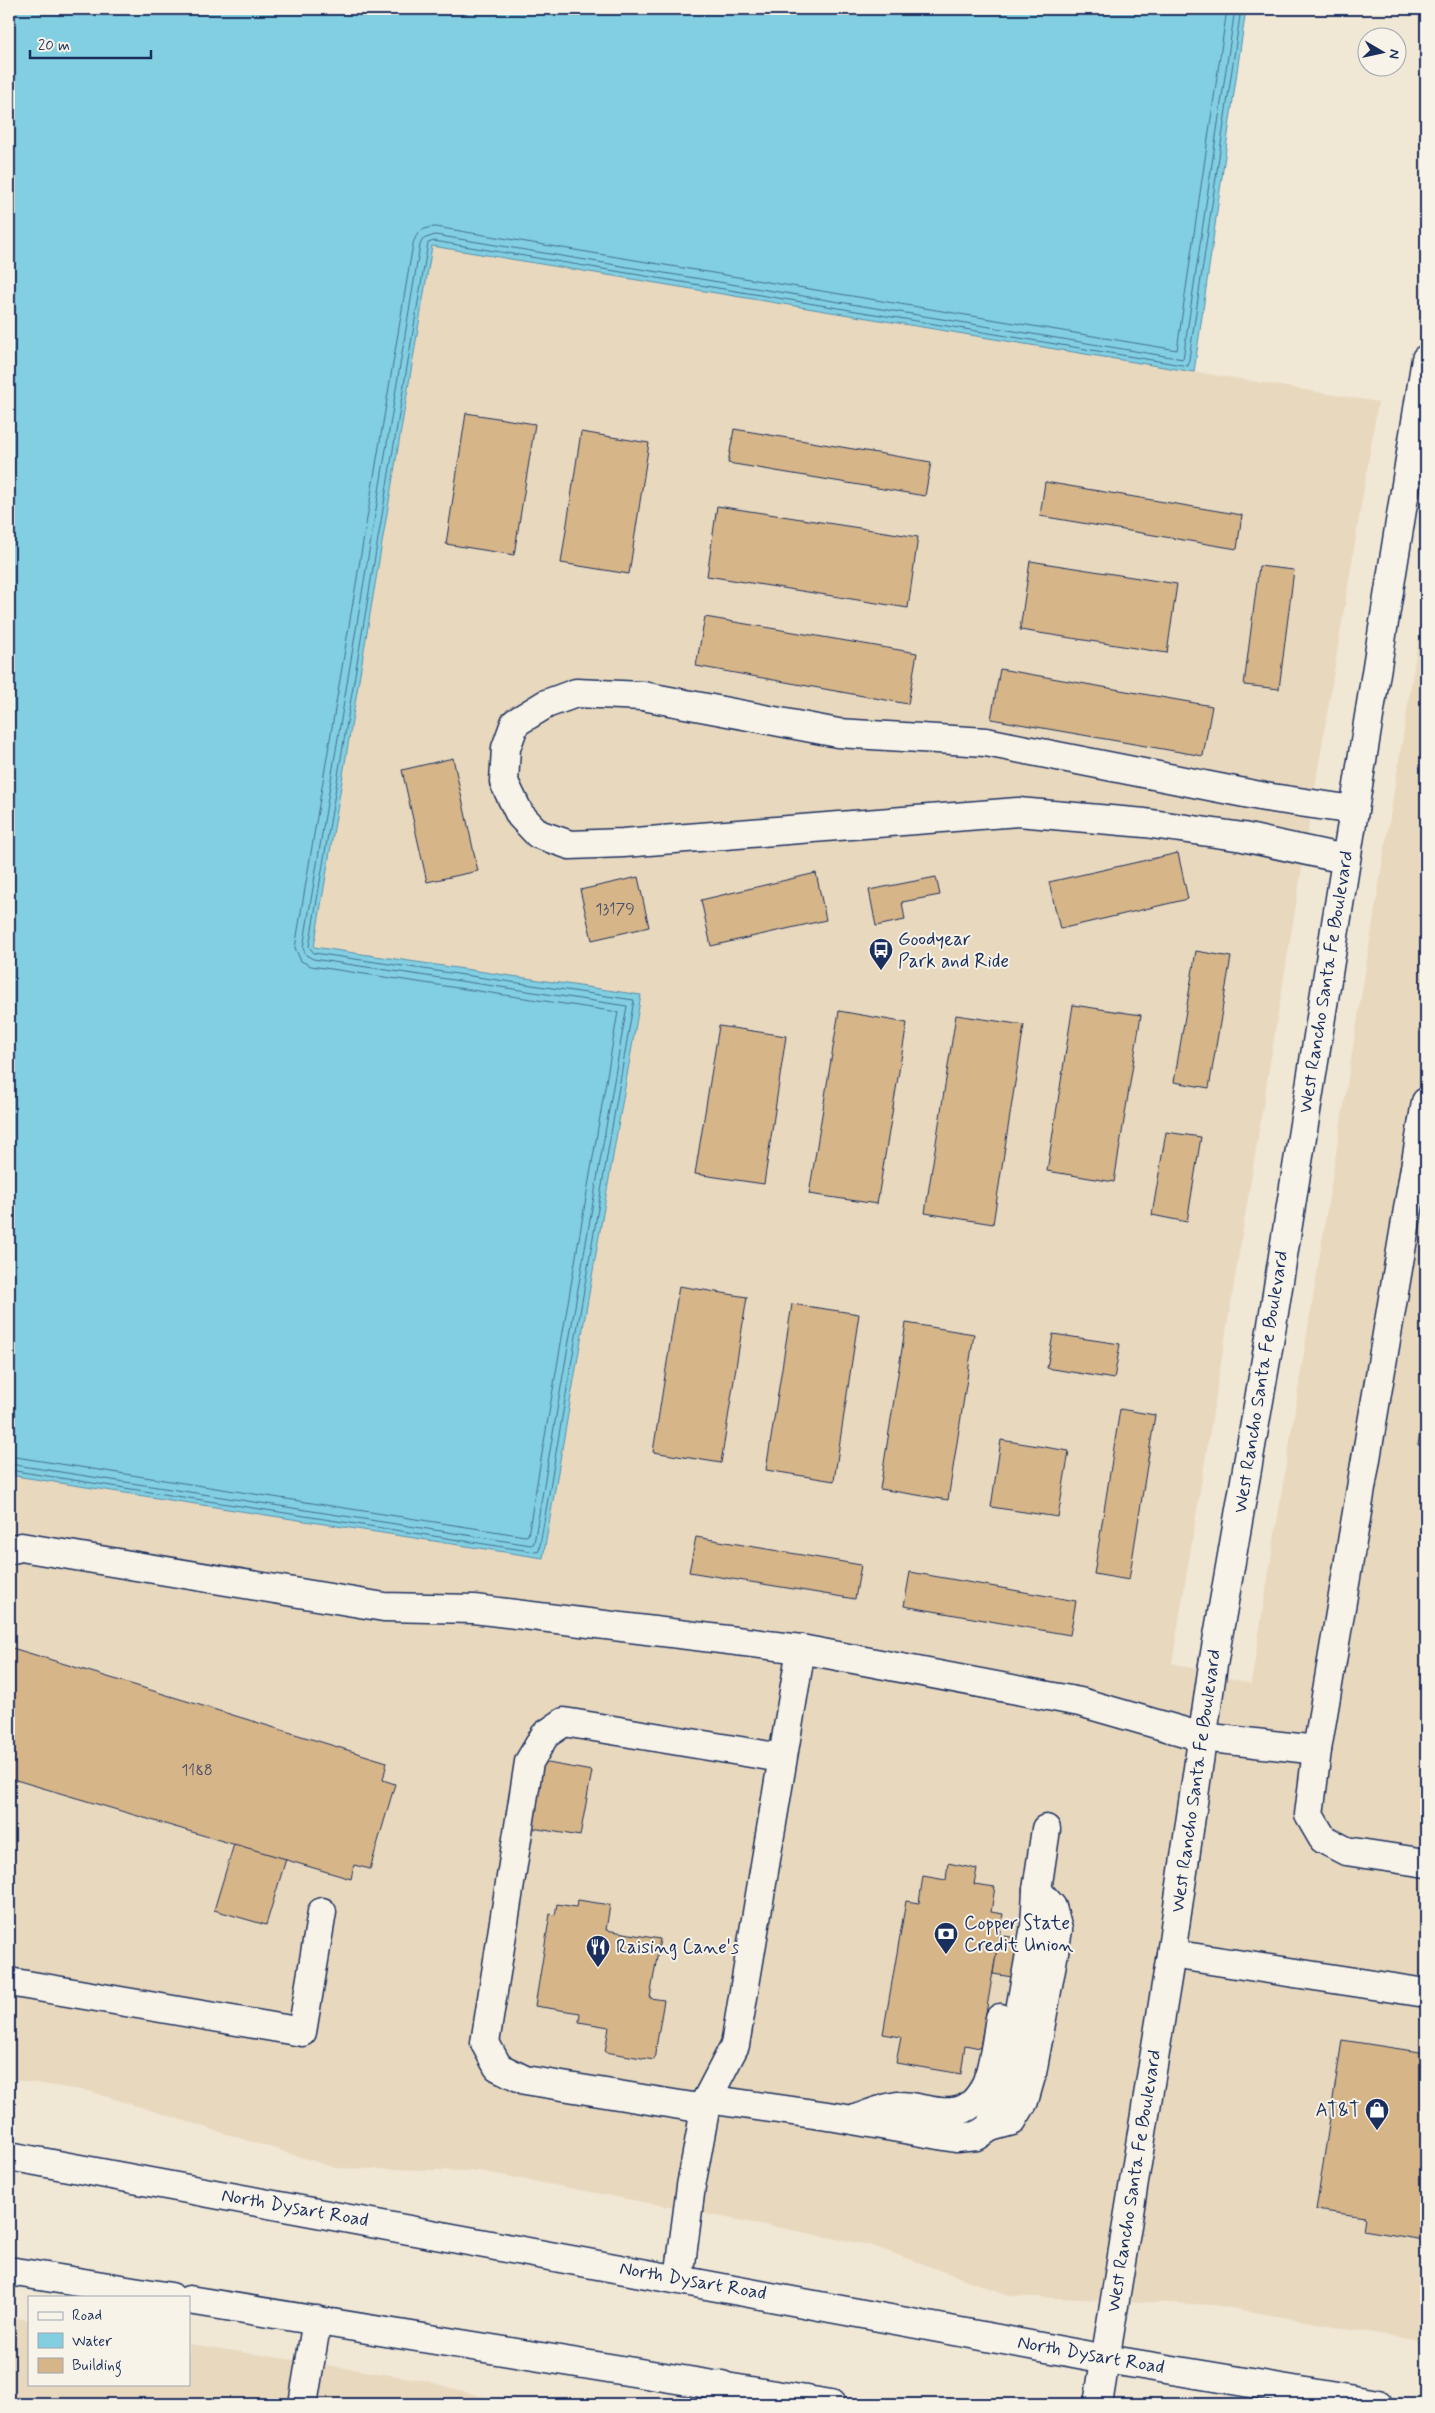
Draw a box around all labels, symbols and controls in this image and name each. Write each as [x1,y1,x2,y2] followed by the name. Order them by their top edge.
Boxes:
[30,28,151,60] scale bar
[1358,28,1408,78] north arrow
[38,36,70,56] text: 20 m
[1384,48,1403,60] text: N
[1293,849,1359,1115] street label: West Rancho Santa Fe Boulevard
[595,899,635,920] house number: 13179
[898,927,1009,974] place label: Goodyear Park and Ride
[868,937,894,971] bus stop icon: Goodyear Park and Ride
[1228,1249,1294,1515] street label: West Rancho Santa Fe Boulevard
[1165,1648,1227,1914] street label: West Rancho Santa Fe Boulevard
[181,1760,213,1781] house number: 1188
[964,1911,1073,1958] place label: Copper State Credit Union
[933,1921,959,1955] bank icon: Copper State Credit Union
[585,1934,611,1968] restaurant icon: Raising Cane's
[616,1935,740,1961] place label: Raising Cane's
[1101,2048,1167,2314] street label: West Rancho Santa Fe Boulevard
[1364,2097,1390,2131] shop icon: AT&T
[1315,2098,1360,2123] place label: AT&T
[220,2183,370,2233] street label: North Dysart Road
[618,2256,768,2306] street label: North Dysart Road
[28,2296,190,2386] legend
[72,2306,102,2326] text: Road
[1016,2330,1166,2380] street label: North Dysart Road
[72,2332,112,2352] text: Water
[72,2356,122,2377] text: Building

